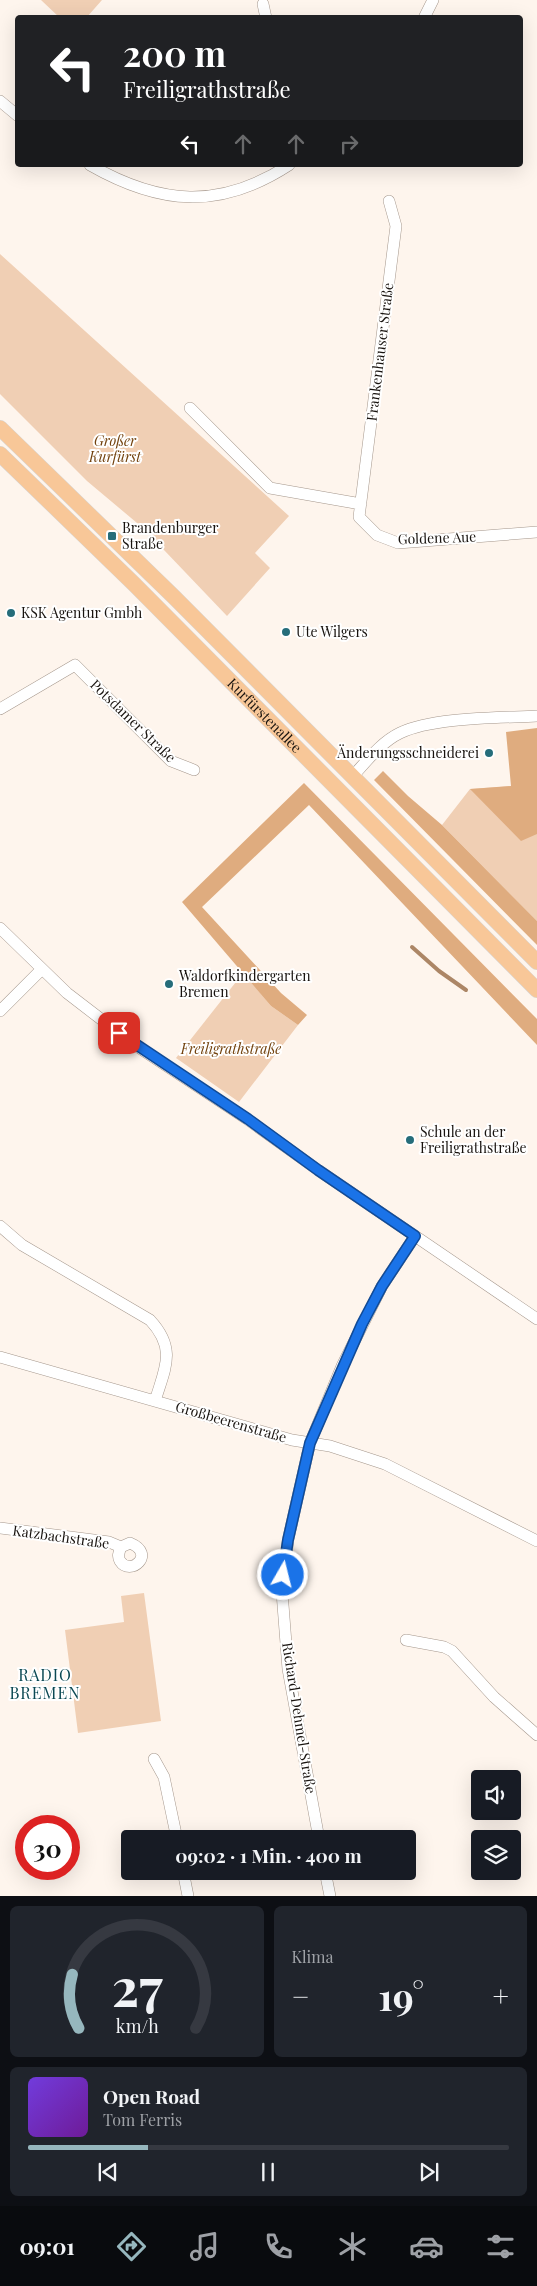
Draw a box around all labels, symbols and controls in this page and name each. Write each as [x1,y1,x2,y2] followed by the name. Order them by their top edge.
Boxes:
[123,29,226,76] text: 200 m
[40,35,105,100] icon: left
[123,74,291,104] text: Freiligrathstraße
[176,130,204,158] icon: left
[229,130,257,158] icon: ahead
[282,130,310,158] icon: ahead
[335,130,363,158] icon: right
[362,282,397,422] street label: Frankenhauser Straße
[88,431,142,466] park label: Großer Kurfürst
[122,518,219,553] place label: Brandenburger Straße
[397,527,477,548] street label: Goldene Aue
[106,530,118,542] marker: Brandenburger Straße
[21,603,143,622] place label: KSK Agentur Gmbh
[5,607,17,619] marker: KSK Agentur Gmbh
[296,622,368,641] place label: Ute Wilgers
[280,626,292,638] marker: Ute Wilgers
[224,674,306,757] street label: Kurfürstenallee
[86,675,180,766] street label: Potsdamer Straße
[336,743,479,762] place label: Änderungsschneiderei
[483,747,495,759] marker: Änderungsschneiderei
[178,966,311,1001] place label: Waldorfkindergarten Bremen
[163,978,175,990] marker: Waldorfkindergarten Bremen
[98,1012,140,1054] pin
[105,1019,133,1047] icon: arrive
[180,1039,281,1058] park label: Freiligrathstraße
[420,1122,527,1157] place label: Schule an der Freiligrathstraße
[404,1134,416,1146] marker: Schule an der Freiligrathstraße
[173,1397,289,1446] street label: Großbeerenstraße
[12,1520,111,1553] street label: Katzbachstraße
[256,1548,308,1600] position arrow
[278,1641,321,1795] street label: Richard-Dehmel-Straße
[10,1664,80,1703] district label: RADIO BREMEN
[471,1770,521,1880] map controls
[471,1770,521,1820] button: sound
[15,1815,80,1880] speed limit sign: 30
[471,1830,521,1880] button: layers
[175,1842,362,1868] text: 09:02 · 1 Min. · 400 m
[292,1946,333,1967] text: Klima
[111,1951,163,2020] text: 27
[378,1970,424,2021] text: 19°
[292,1977,310,2014] text: −
[493,1977,509,2014] text: +
[115,2014,159,2037] text: km/h
[103,2083,200,2109] text: Open Road
[103,2109,182,2130] text: Tom Ferris
[94,2158,122,2186] icon: previous
[254,2158,282,2186] icon: pause
[415,2158,443,2186] icon: next
[114,2229,149,2264] icon: directions
[187,2229,222,2264] icon: music
[261,2229,296,2264] icon: phone
[335,2229,370,2264] icon: climate
[409,2229,444,2264] icon: car
[483,2229,518,2264] icon: filters
[19,2231,75,2261] text: 09:01

